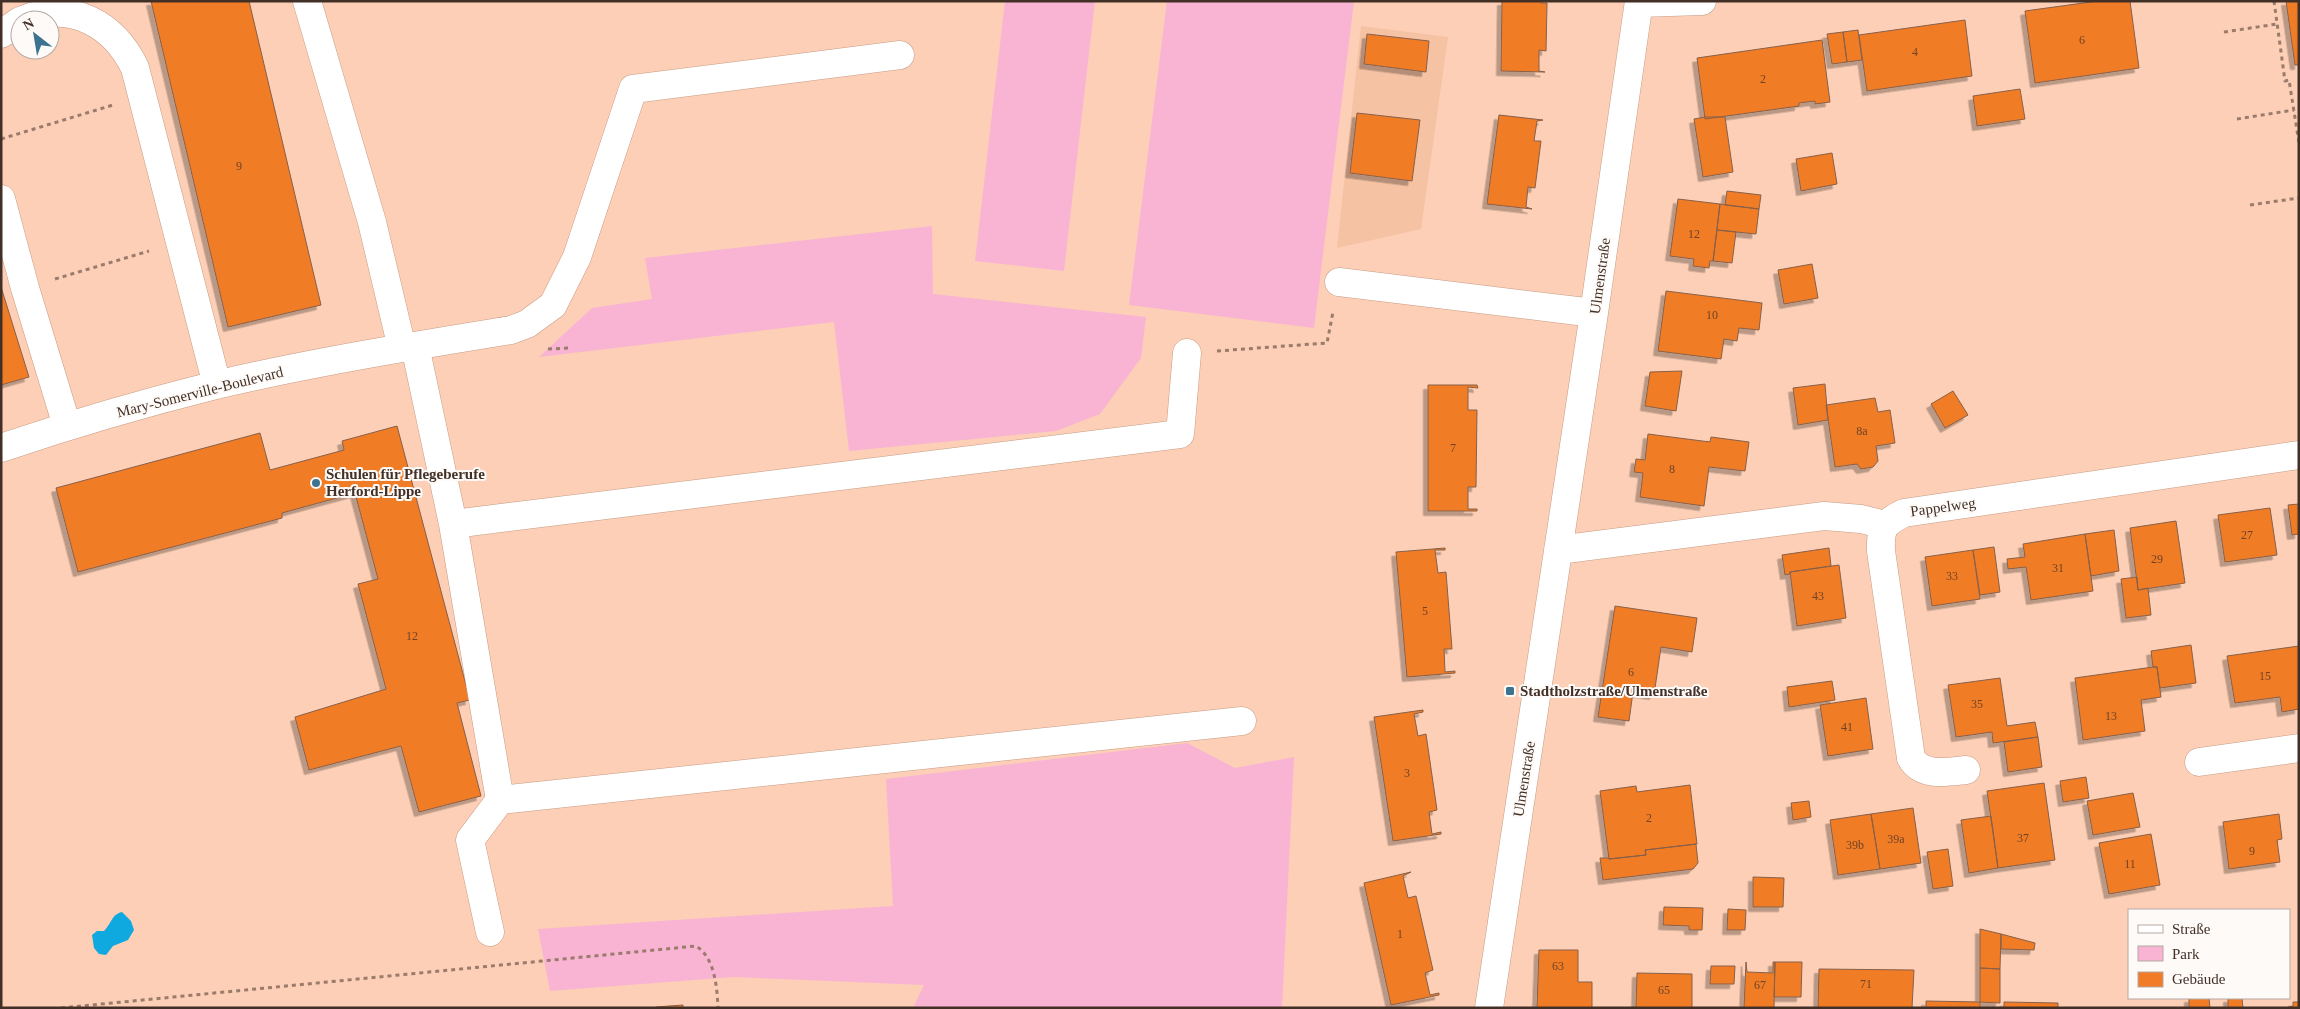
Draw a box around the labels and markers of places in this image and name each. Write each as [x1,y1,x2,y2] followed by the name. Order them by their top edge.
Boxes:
[326,466,485,499] place label: Schulen für Pflegeberufe Herford-Lippe
[310,477,322,489] marker: Schulen für Pflegeberufe Herford-Lippe
[1520,683,1708,699] place label: Stadtholzstraße/Ulmenstraße
[1504,685,1516,697] marker: Stadtholzstraße/Ulmenstraße

